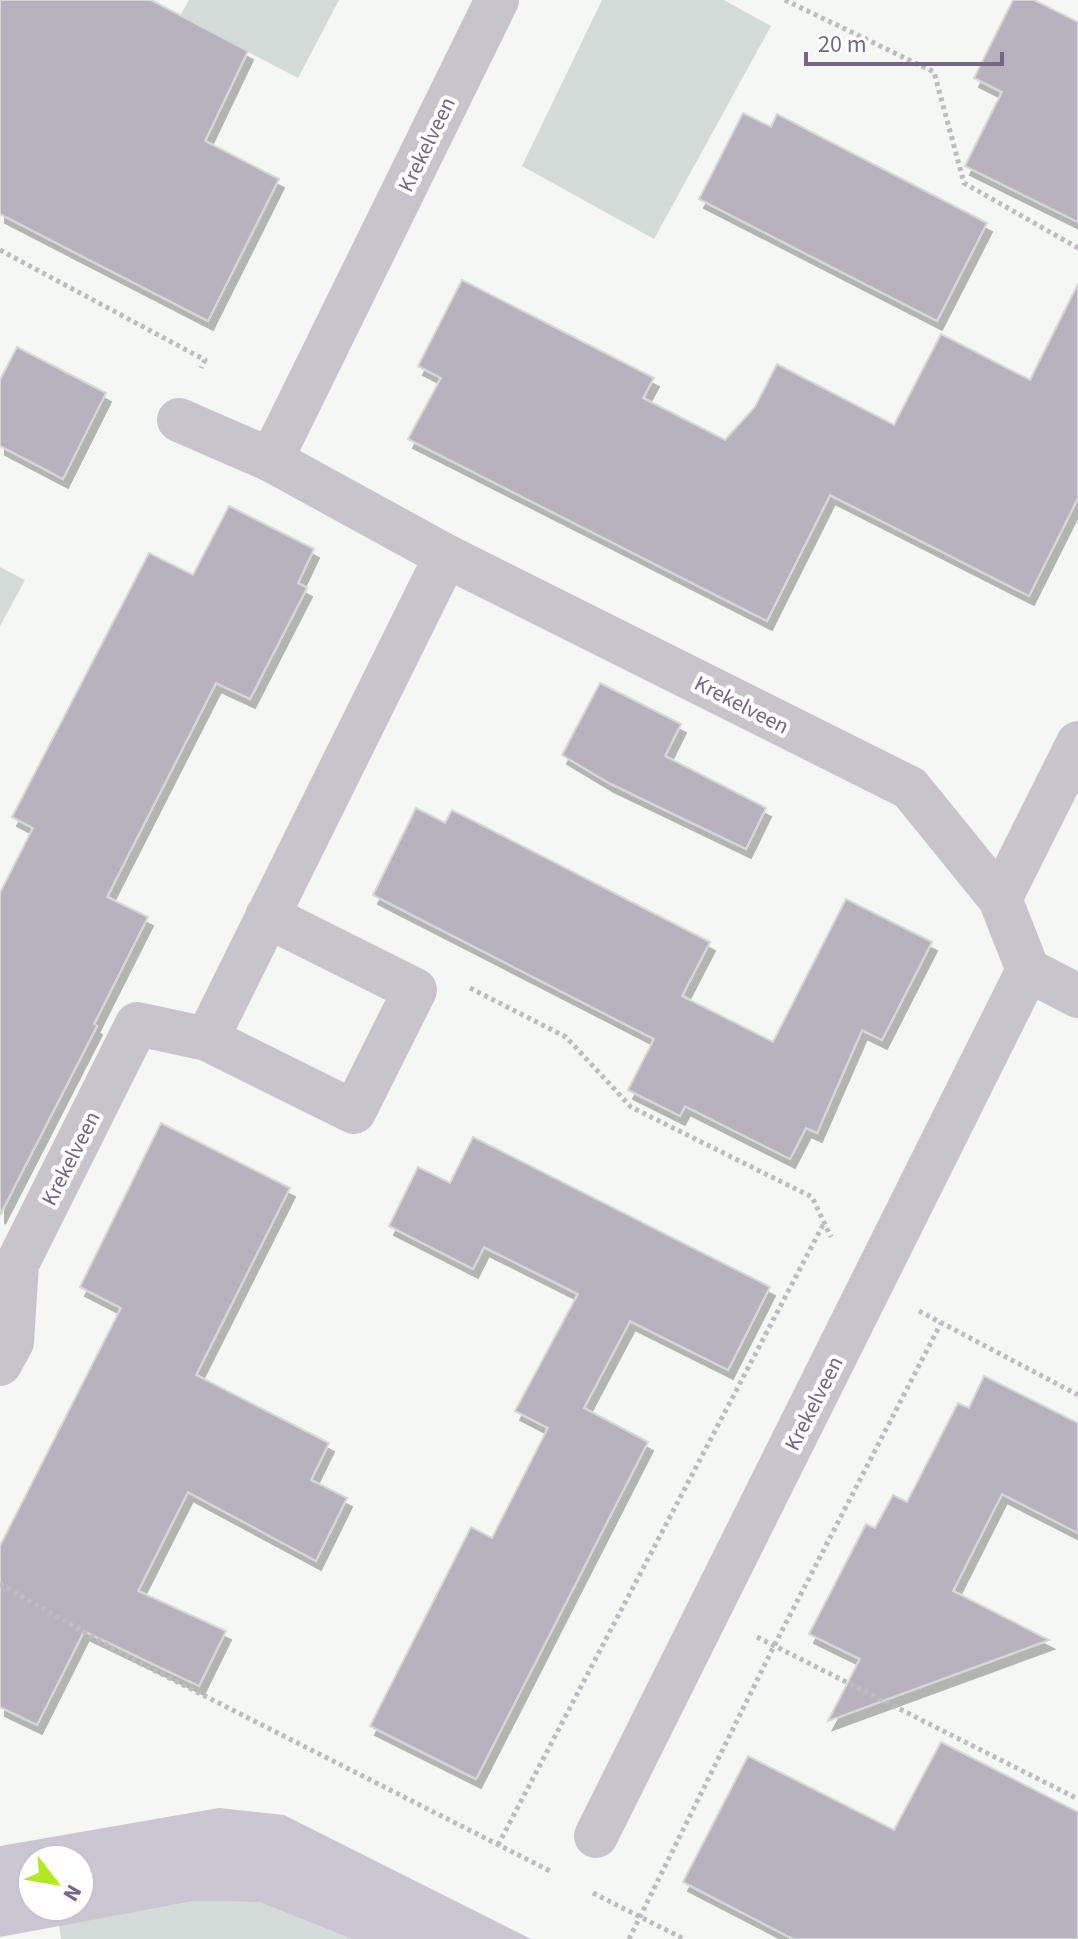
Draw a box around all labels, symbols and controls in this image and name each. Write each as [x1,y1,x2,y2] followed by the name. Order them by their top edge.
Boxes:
[806,16,1002,66] scale bar
[818,27,867,62] text: 20 m
[390,92,464,197] street label: Krekelveen
[689,667,794,742] street label: Krekelveen
[33,1106,108,1211] street label: Krekelveen
[776,1351,851,1456] street label: Krekelveen
[16,1843,96,1923] north arrow
[55,1878,90,1907] text: N

